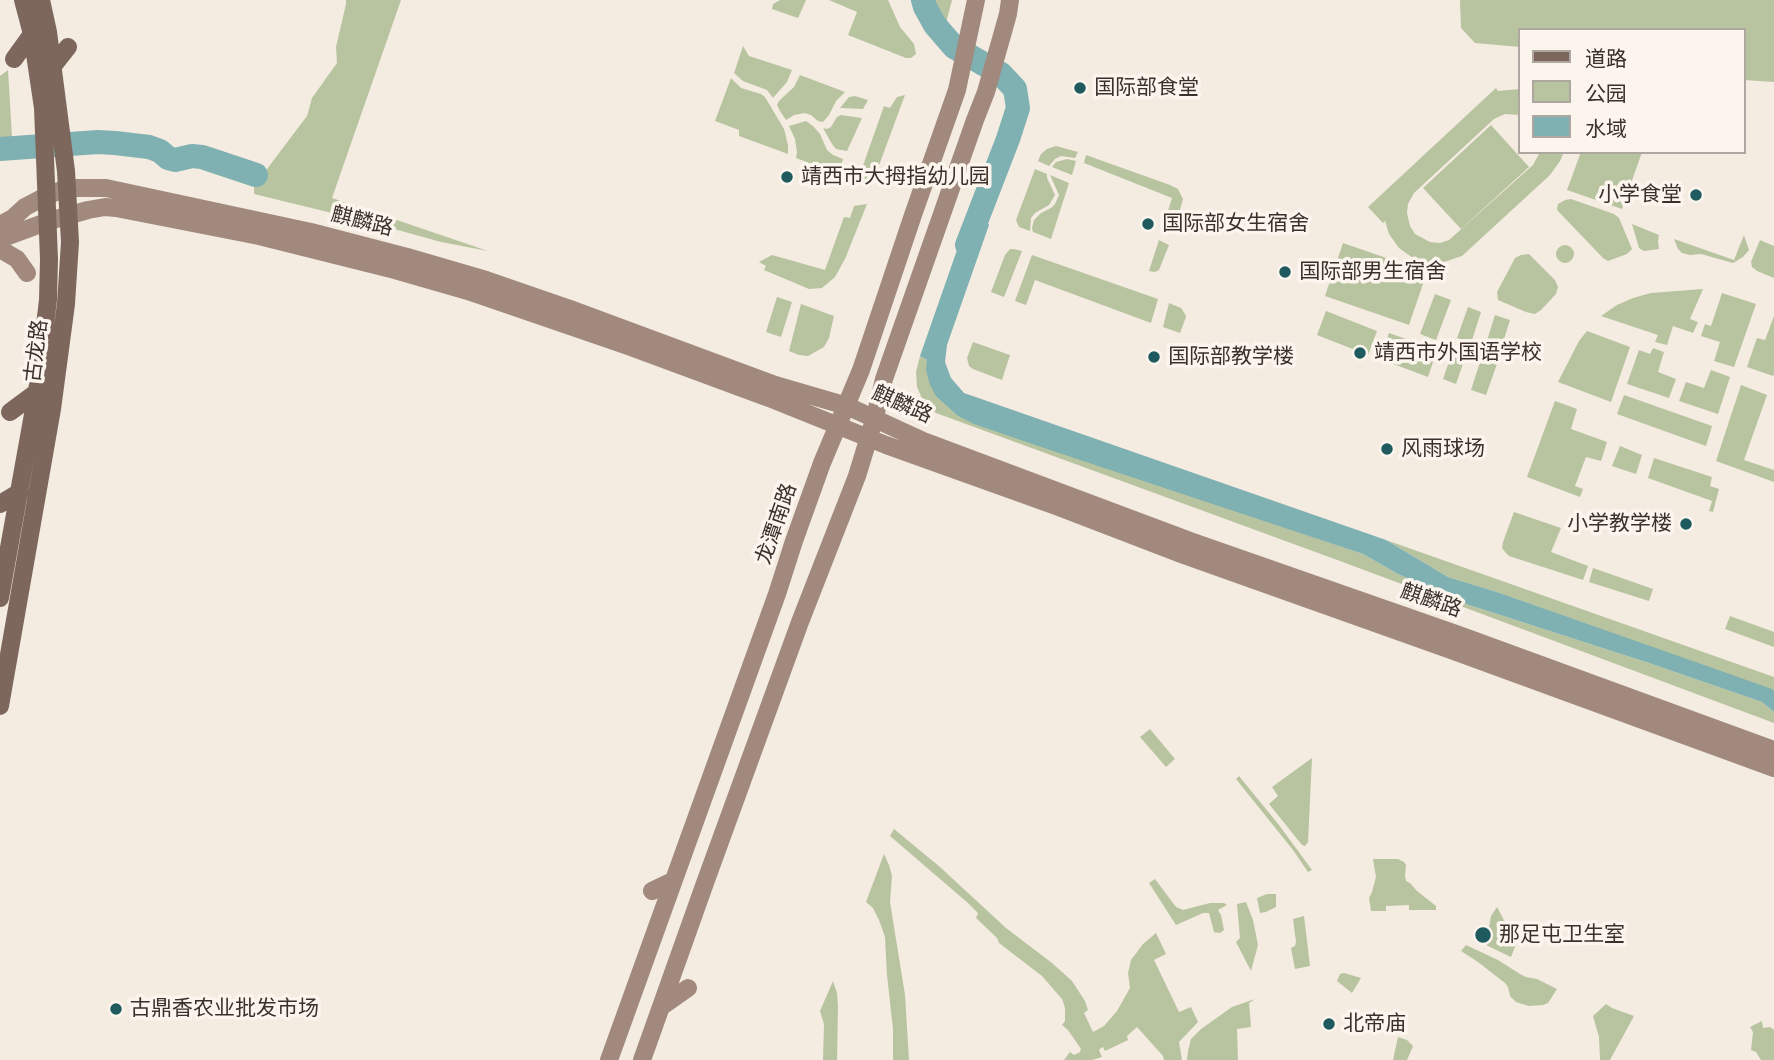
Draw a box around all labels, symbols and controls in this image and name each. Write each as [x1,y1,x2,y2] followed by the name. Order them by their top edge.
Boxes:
[1518,28,1746,154] legend
[1585,47,1627,70] text: 道路
[1094,75,1199,101] place label: 国际部食堂
[1072,80,1088,96] marker: 国际部食堂
[1585,82,1627,105] text: 公园
[1585,117,1627,140] text: 水域
[801,164,990,190] place label: 靖西市大拇指幼儿园
[779,169,795,185] marker: 靖西市大拇指幼儿园
[1598,182,1682,208] place label: 小学食堂
[1688,187,1704,203] marker: 小学食堂
[328,202,396,242] street label: 麒麟路
[1162,211,1309,237] place label: 国际部女生宿舍
[1140,216,1156,232] marker: 国际部女生宿舍
[1299,259,1446,285] place label: 国际部男生宿舍
[1277,264,1293,280] marker: 国际部男生宿舍
[21,318,53,384] street label: 古龙路
[1374,340,1542,366] place label: 靖西市外国语学校
[1168,344,1294,370] place label: 国际部教学楼
[1352,345,1368,361] marker: 靖西市外国语学校
[1146,349,1162,365] marker: 国际部教学楼
[868,381,936,429] street label: 麒麟路
[1401,436,1485,462] place label: 风雨球场
[1379,441,1395,457] marker: 风雨球场
[751,480,803,568] street label: 龙潭南路
[1567,511,1672,537] place label: 小学教学楼
[1678,516,1694,532] marker: 小学教学楼
[1397,579,1465,623] street label: 麒麟路
[1499,922,1625,948] place label: 那足屯卫生室
[1473,925,1493,945] marker: 那足屯卫生室
[130,996,319,1022] place label: 古鼎香农业批发市场
[108,1001,124,1017] marker: 古鼎香农业批发市场
[1343,1011,1406,1037] place label: 北帝庙
[1321,1016,1337,1032] marker: 北帝庙

